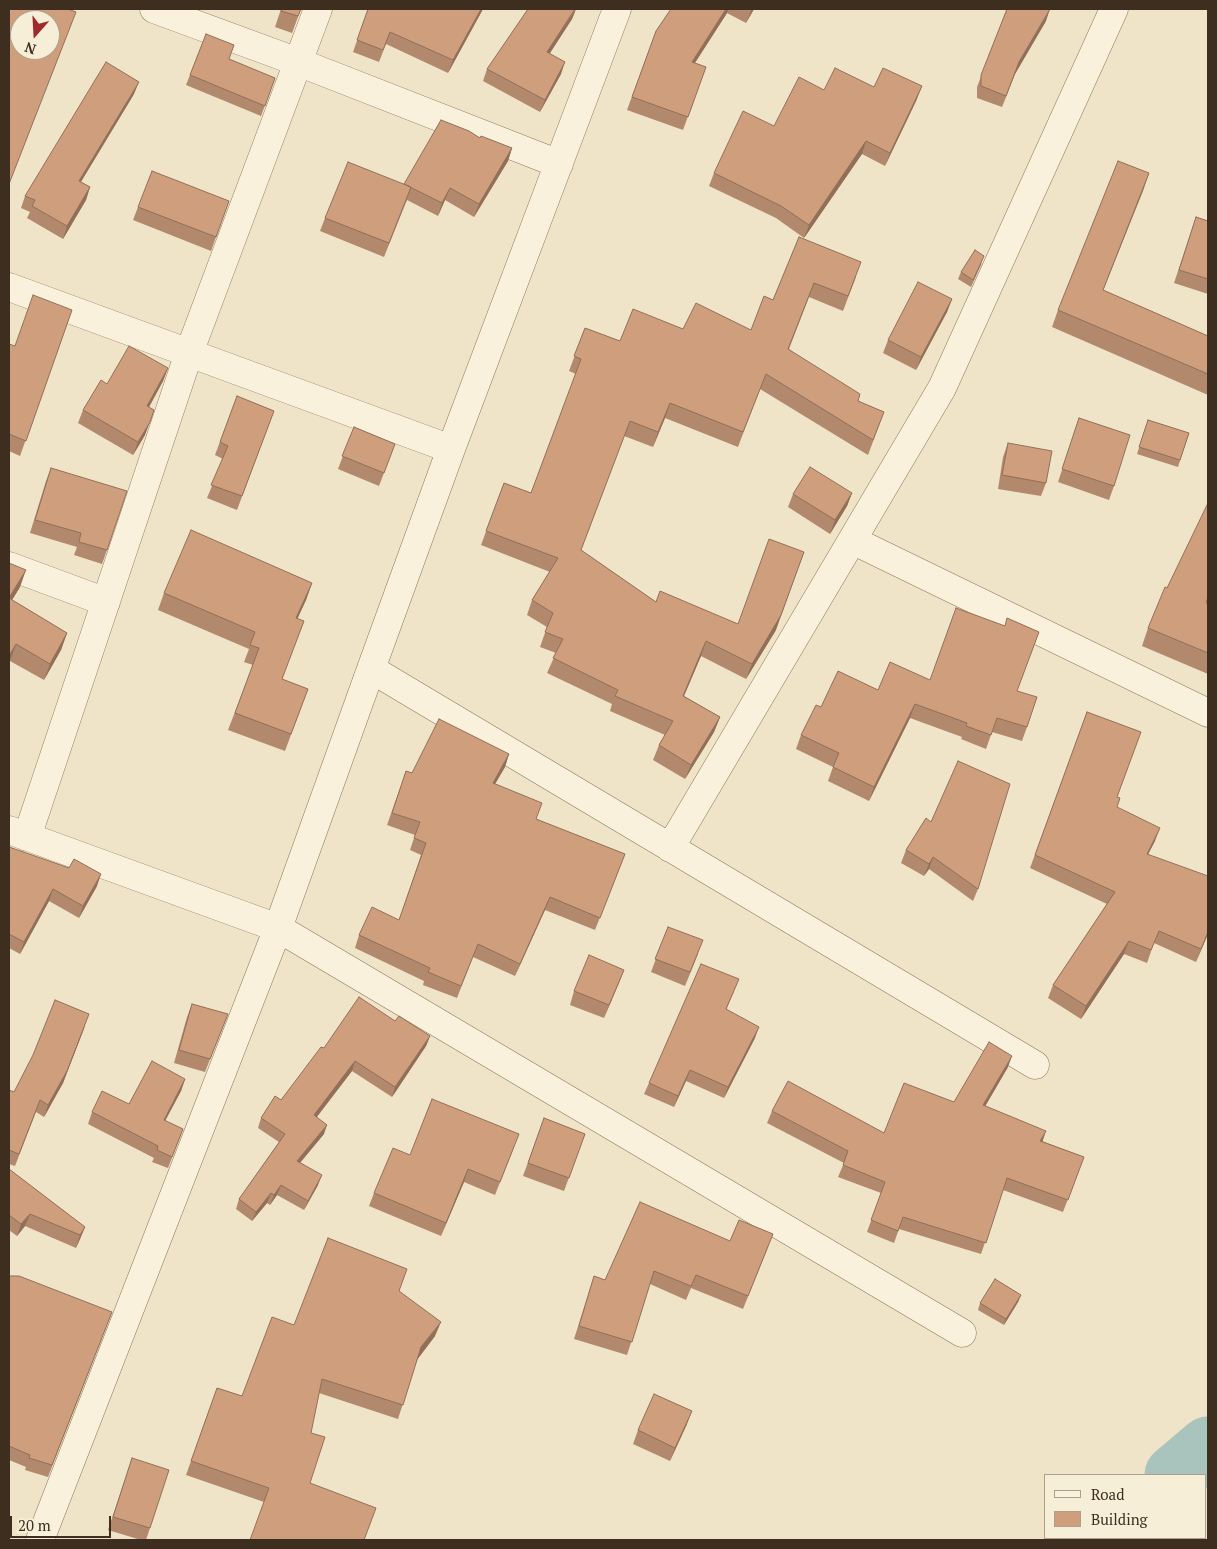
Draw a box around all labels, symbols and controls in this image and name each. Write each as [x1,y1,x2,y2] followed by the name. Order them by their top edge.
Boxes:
[10,10,60,60] north arrow
[22,38,38,59] text: N
[1044,1474,1207,1539] legend
[1091,1484,1124,1504] text: Road
[12,1506,114,1538] scale bar
[1091,1509,1148,1529] text: Building
[18,1515,51,1535] text: 20 m

